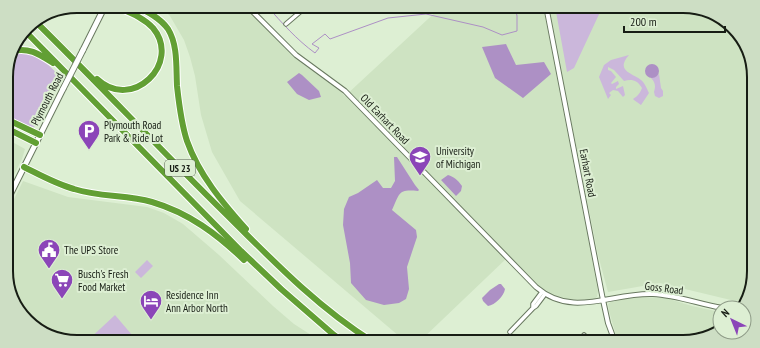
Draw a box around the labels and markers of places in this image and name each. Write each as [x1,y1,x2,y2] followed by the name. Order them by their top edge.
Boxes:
[76,118,102,151] parking icon: Plymouth Road Park & Ride Lot
[104,118,163,145] place label: Plymouth Road Park & Ride Lot
[407,144,433,177] school or university icon: University of Michigan
[436,144,480,171] place label: University of Michigan
[36,237,62,270] public building icon: The UPS Store
[64,243,119,257] place label: The UPS Store
[49,267,75,300] supermarket icon: Busch's Fresh Food Market
[78,267,129,294] place label: Busch's Fresh Food Market
[138,288,164,321] hotel icon: Residence Inn Ann Arbor North
[166,288,228,315] place label: Residence Inn Ann Arbor North

